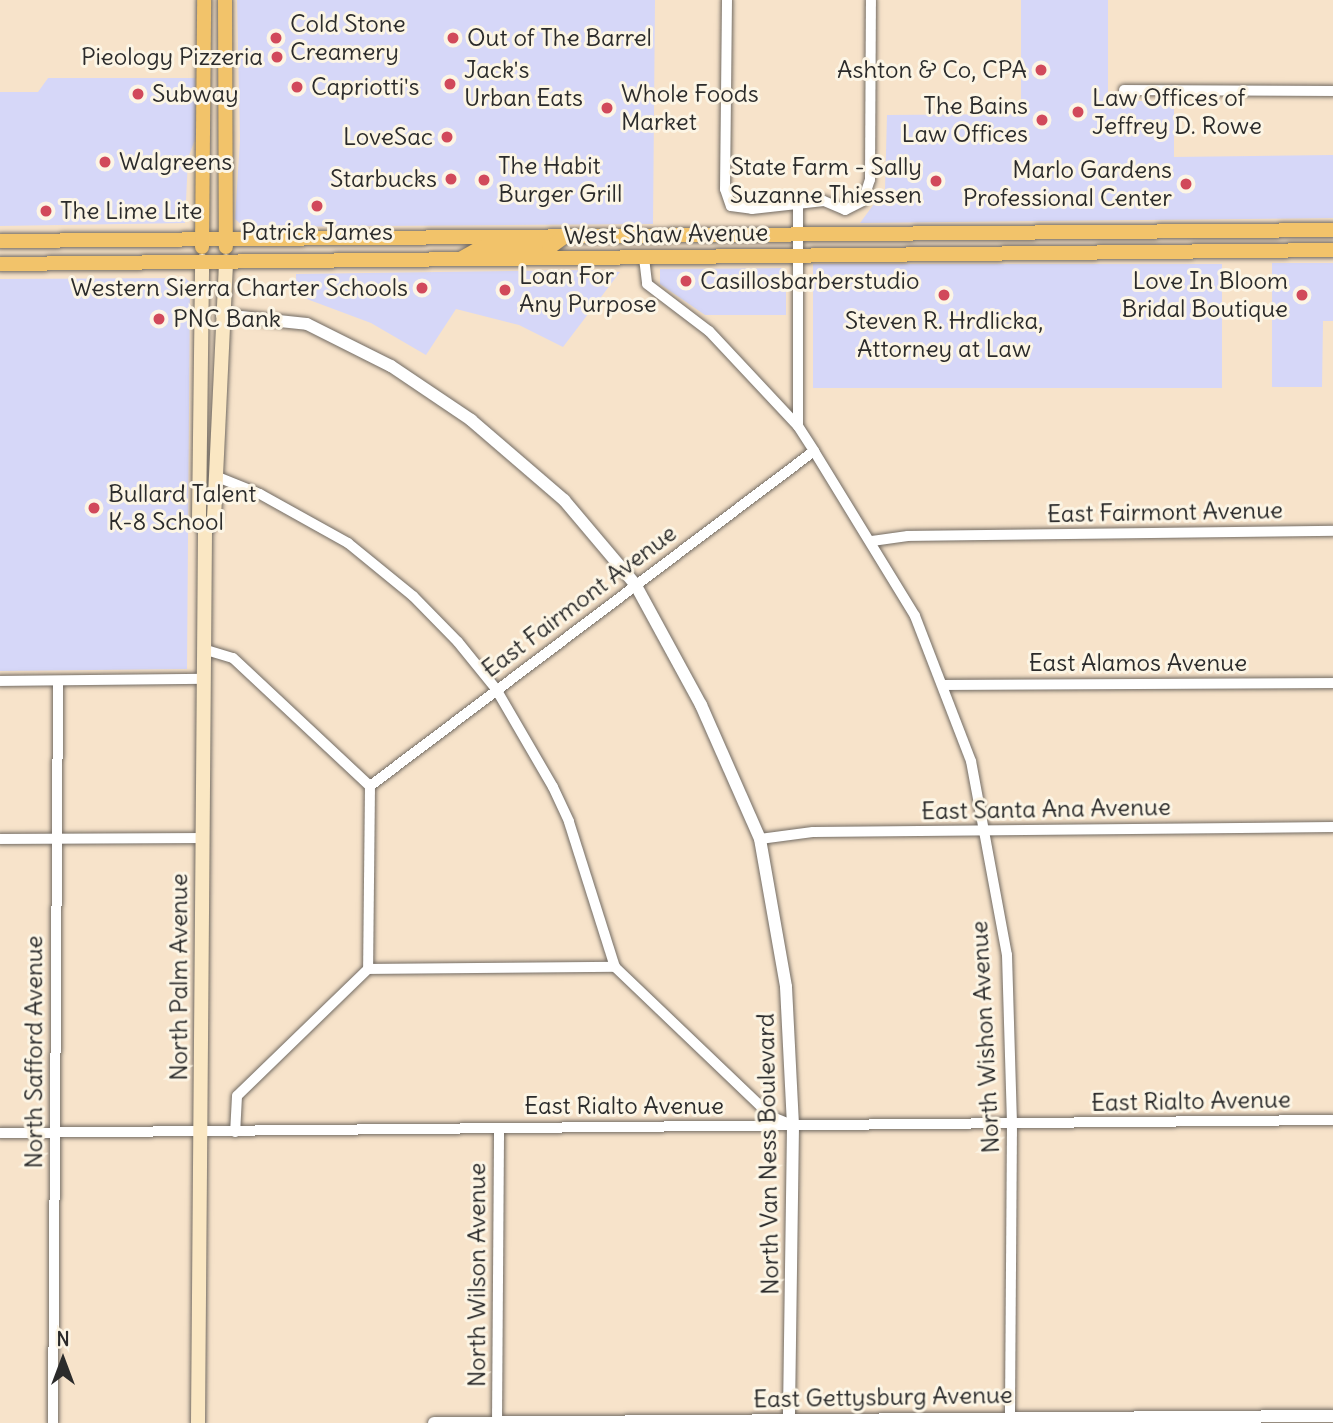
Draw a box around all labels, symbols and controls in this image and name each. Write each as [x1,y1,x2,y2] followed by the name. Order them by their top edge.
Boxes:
[290,10,406,66] place label: Cold Stone Creamery
[467,24,652,52] place label: Out of The Barrel
[268,30,284,46] marker: Cold Stone Creamery
[445,30,461,46] marker: Out of The Barrel
[81,43,263,71] place label: Pieology Pizzeria
[269,49,285,65] marker: Pieology Pizzeria
[464,56,583,112] place label: Jack's Urban Eats
[837,56,1027,84] place label: Ashton & Co, CPA
[1033,62,1049,78] marker: Ashton & Co, CPA
[311,73,420,101] place label: Capriotti's
[442,76,458,92] marker: Jack's Urban Eats
[289,79,305,95] marker: Capriotti's
[152,80,239,108] place label: Subway
[621,80,759,136] place label: Whole Foods Market
[1092,84,1262,140] place label: Law Offices of Jeffrey D. Rowe
[130,86,146,102] marker: Subway
[902,92,1028,148] place label: The Bains Law Offices
[599,100,615,116] marker: Whole Foods Market
[1070,104,1086,120] marker: Law Offices of Jeffrey D. Rowe
[1034,112,1050,128] marker: The Bains Law Offices
[343,123,433,151] place label: LoveSac
[439,129,455,145] marker: LoveSac
[119,148,232,176] place label: Walgreens
[498,152,622,208] place label: The Habit Burger Grill
[730,153,922,209] place label: State Farm - Sally Suzanne Thiessen
[97,154,113,170] marker: Walgreens
[963,156,1172,212] place label: Marlo Gardens Professional Center
[330,165,437,193] place label: Starbucks
[443,171,459,187] marker: Starbucks
[476,172,492,188] marker: The Habit Burger Grill
[928,173,944,189] marker: State Farm - Sally Suzanne Thiessen
[1178,176,1194,192] marker: Marlo Gardens Professional Center
[60,197,202,225] place label: The Lime Lite
[309,198,325,214] marker: Patrick James
[38,203,54,219] marker: The Lime Lite
[241,218,393,246] place label: Patrick James
[564,218,768,250] street label: West Shaw Avenue
[519,262,657,318] place label: Loan For Any Purpose
[700,267,919,295] place label: Casillosbarberstudio
[1121,267,1288,323] place label: Love In Bloom Bridal Boutique
[678,273,694,289] marker: Casillosbarberstudio
[71,274,408,302] place label: Western Sierra Charter Schools
[414,280,430,296] marker: Western Sierra Charter Schools
[497,282,513,298] marker: Loan For Any Purpose
[936,287,952,303] marker: Steven R. Hrdlicka, Attorney at Law
[1294,287,1310,303] marker: Love In Bloom Bridal Boutique
[173,305,281,333] place label: PNC Bank
[845,307,1043,363] place label: Steven R. Hrdlicka, Attorney at Law
[151,311,167,327] marker: PNC Bank
[108,480,256,536] place label: Bullard Talent K-8 School
[1047,496,1283,528] street label: East Fairmont Avenue
[86,500,102,516] marker: Bullard Talent K-8 School
[476,518,682,684] street label: East Fairmont Avenue
[1029,649,1247,677] street label: East Alamos Avenue
[921,792,1171,826] street label: East Santa Ana Avenue
[165,873,193,1081] street label: North Palm Avenue
[965,920,1005,1154] street label: North Wishon Avenue
[20,935,48,1169] street label: North Safford Avenue
[751,1013,785,1295] street label: North Van Ness Boulevard
[1091,1085,1291,1117] street label: East Rialto Avenue
[524,1092,724,1120] street label: East Rialto Avenue
[463,1163,491,1387] street label: North Wilson Avenue
[28,1325,98,1395] north arrow
[56,1327,70,1351] text: N
[753,1380,1013,1414] street label: East Gettysburg Avenue

